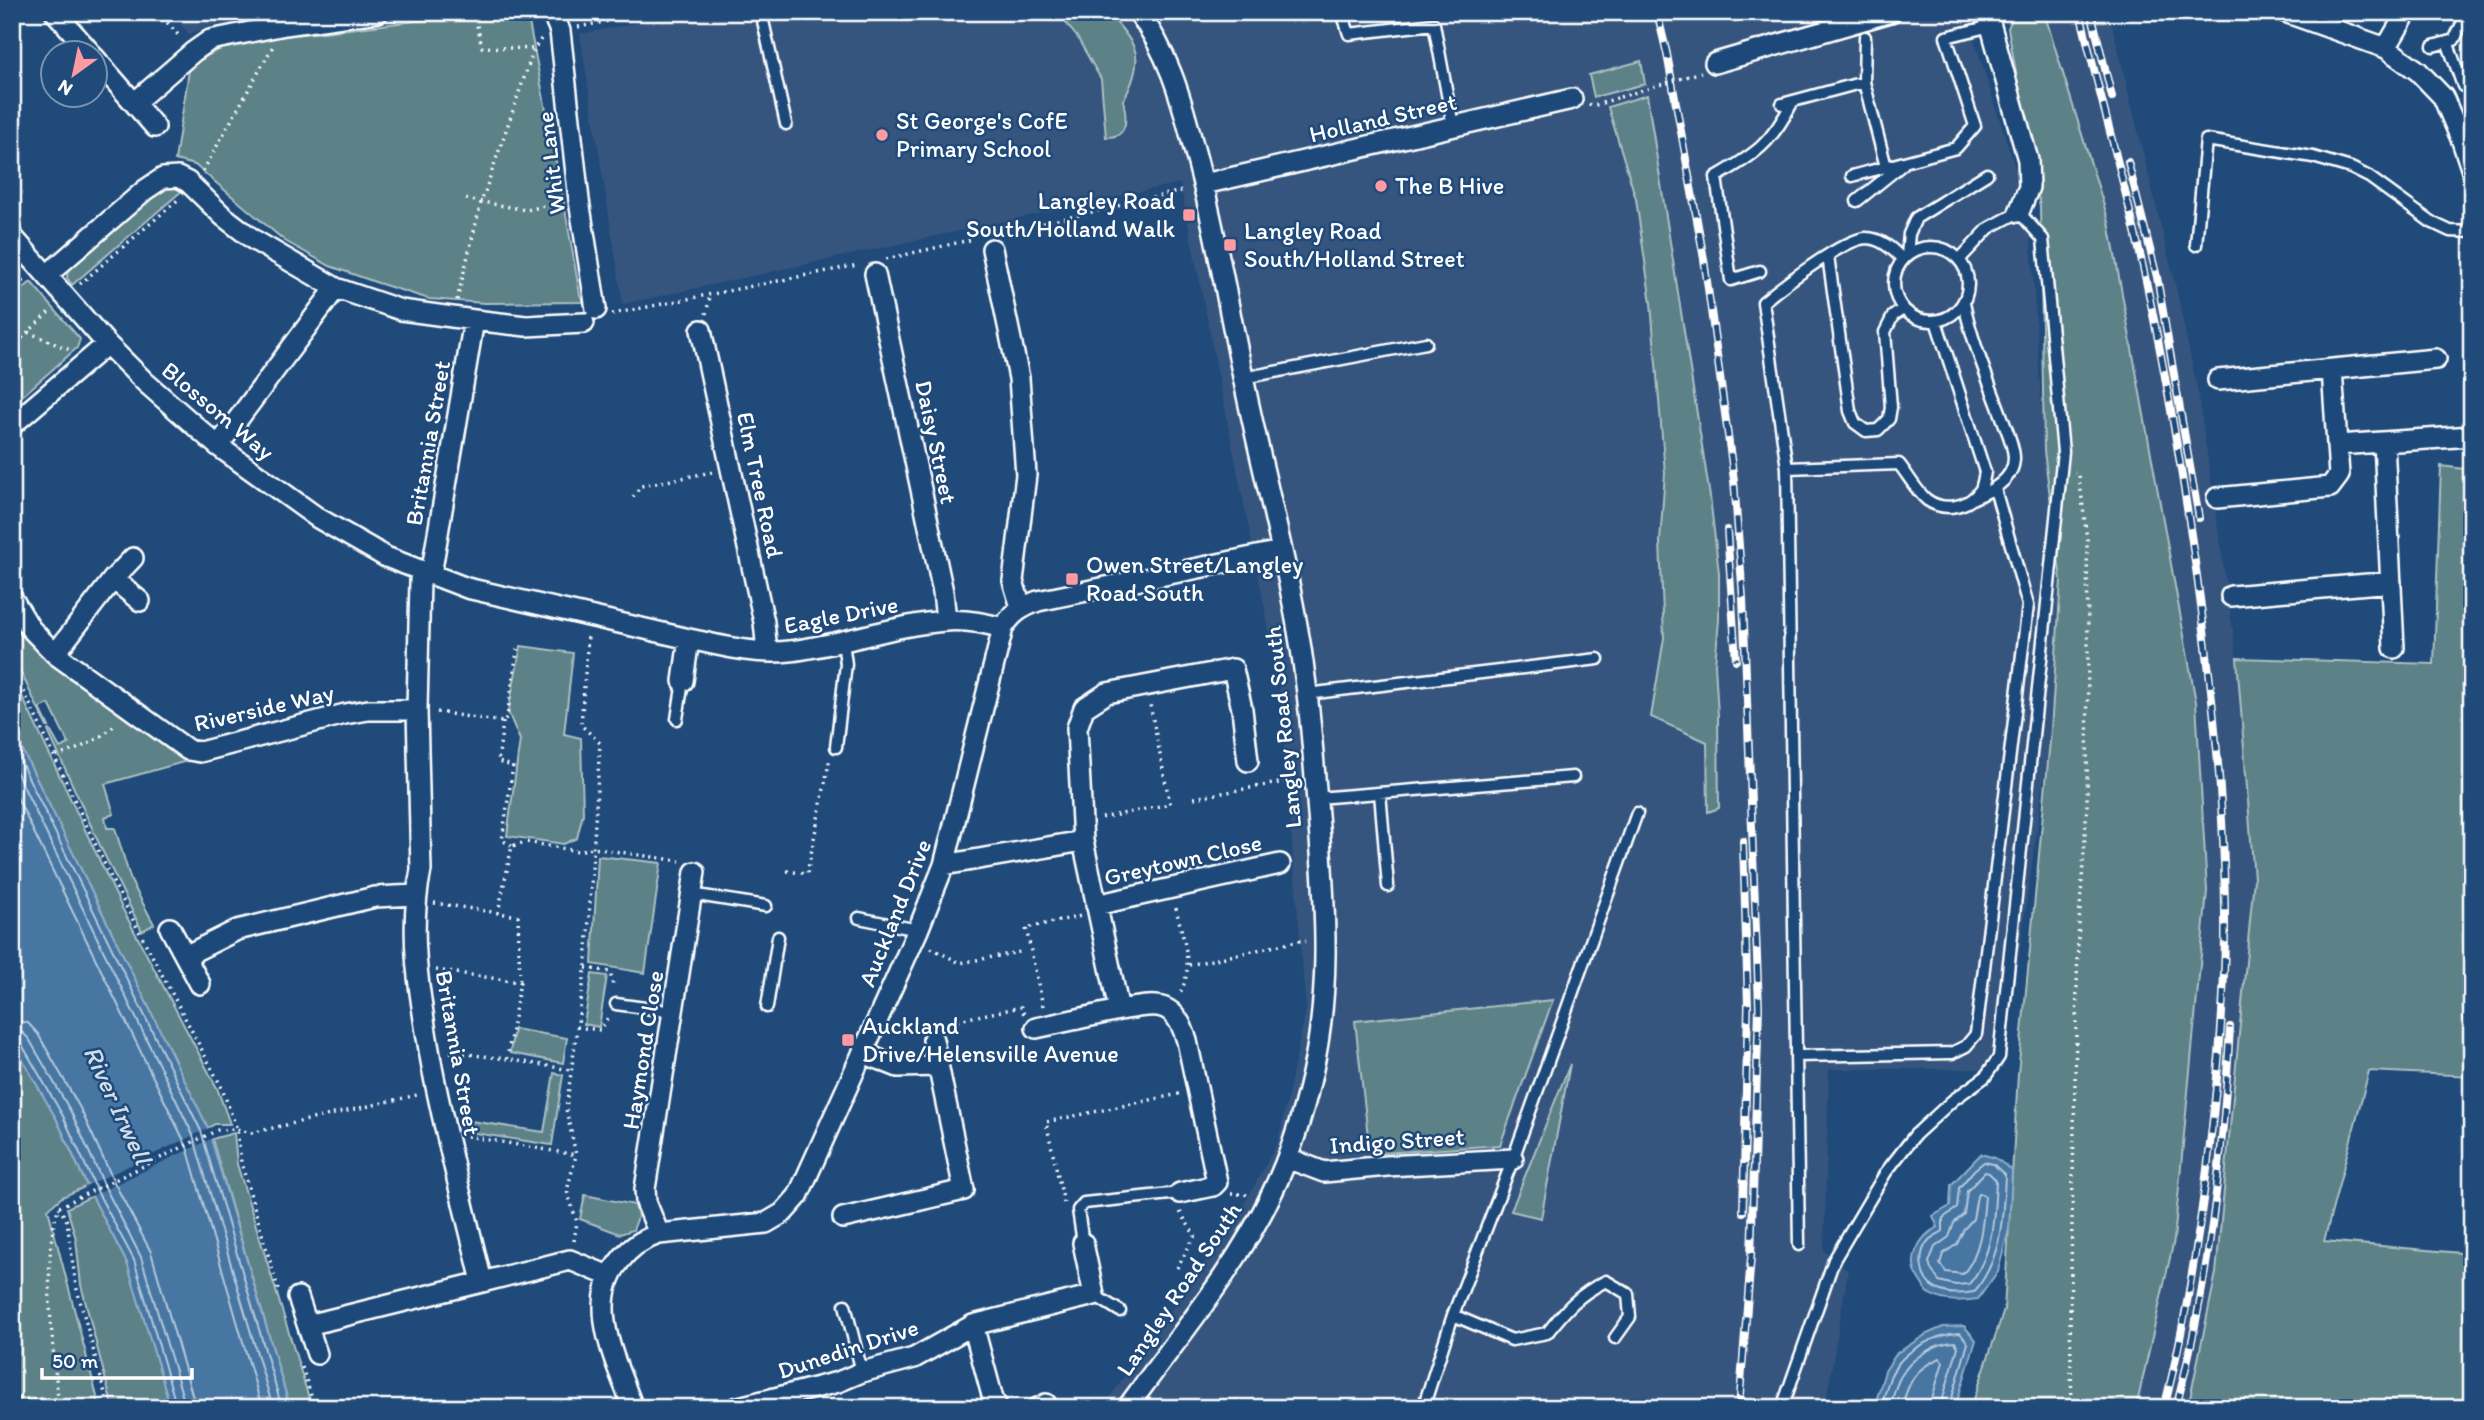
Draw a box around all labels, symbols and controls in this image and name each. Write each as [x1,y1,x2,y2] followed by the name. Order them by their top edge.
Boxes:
[38,38,108,108] north arrow
[53,75,77,101] text: N
[1306,86,1459,149] street label: Holland Street
[896,106,1068,163] place label: St George's CofE Primary School
[530,110,571,216] street label: Whit Lane
[874,127,890,143] marker: St George's CofE Primary School
[1395,171,1504,200] place label: The B Hive
[1373,178,1389,194] marker: The B Hive
[966,186,1176,243] place label: Langley Road South/Holland Walk
[1181,207,1197,223] marker: Langley Road South/Holland Walk
[1244,216,1465,273] place label: Langley Road South/Holland Street
[1222,237,1238,253] marker: Langley Road South/Holland Street
[156,355,281,466] street label: Blossom Way
[399,358,456,528] street label: Britannia Street
[909,377,964,506] street label: Daisy Street
[731,409,790,561] street label: Elm Tree Road
[1086,550,1303,607] place label: Owen Street/Langley Road South
[1064,571,1080,587] marker: Owen Street/Langley Road South
[781,589,900,640] street label: Eagle Drive
[1257,624,1308,830] street label: Langley Road South
[191,677,337,738] street label: Riverside Way
[1101,827,1265,892] street label: Greytown Close
[852,835,937,991] street label: Auckland Drive
[430,968,487,1138] street label: Britannia Street
[616,968,669,1131] street label: Haymond Close
[862,1011,1119,1068] place label: Auckland Drive/Helensville Avenue
[840,1032,856,1048] marker: Auckland Drive/Helensville Avenue
[77,1041,160,1171] water label: River Irwell
[1329,1121,1465,1160] street label: Indigo Street
[1110,1196,1248,1381] street label: Langley Road South
[774,1312,922,1385] street label: Dunedin Drive
[42,1336,192,1380] scale bar
[52,1348,99,1373] text: 50 m

